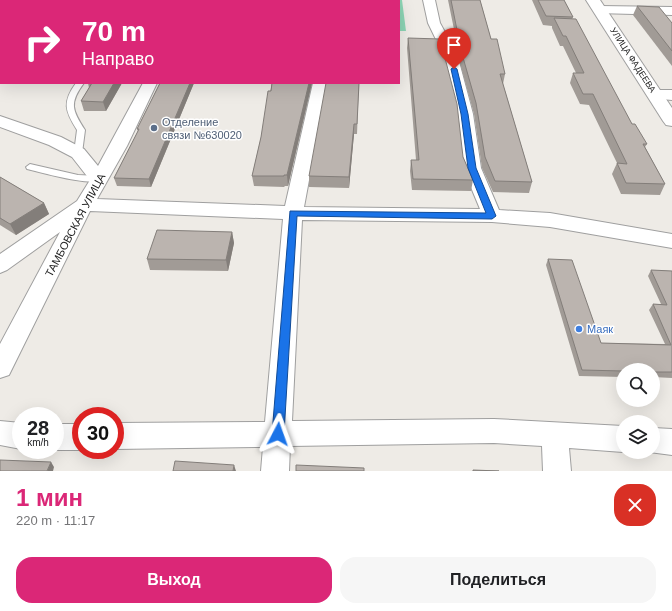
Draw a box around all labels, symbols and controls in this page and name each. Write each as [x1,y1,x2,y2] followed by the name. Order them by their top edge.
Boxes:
[16,16,68,68] icon: right
[82,16,146,47] text: 70 m
[608,26,658,94] street label: УЛИЦА ФАДЕЕВА
[437,28,471,69] pin
[443,34,465,56] icon: arrive
[82,49,154,69] text: Направо
[162,116,242,141] place label: Отделение связи №630020
[149,123,159,133] marker: Отделение связи №630020
[43,171,108,279] street label: ТАМБОВСКАЯ УЛИЦА
[587,323,613,335] place label: Маяк
[574,324,584,334] marker: Маяк
[616,363,660,459] map controls
[616,363,660,407] button: search
[72,407,124,459] speed limit sign: 30
[257,413,299,455] position arrow
[616,415,660,459] button: layers
[27,417,49,439] text: 28
[27,437,49,448] text: km/h
[16,484,83,511] text: 1 мин
[614,484,656,526] button: close
[16,513,95,528] text: 220 m · 11:17
[16,557,332,603] button: Выход
[340,557,656,603] button: Поделиться

